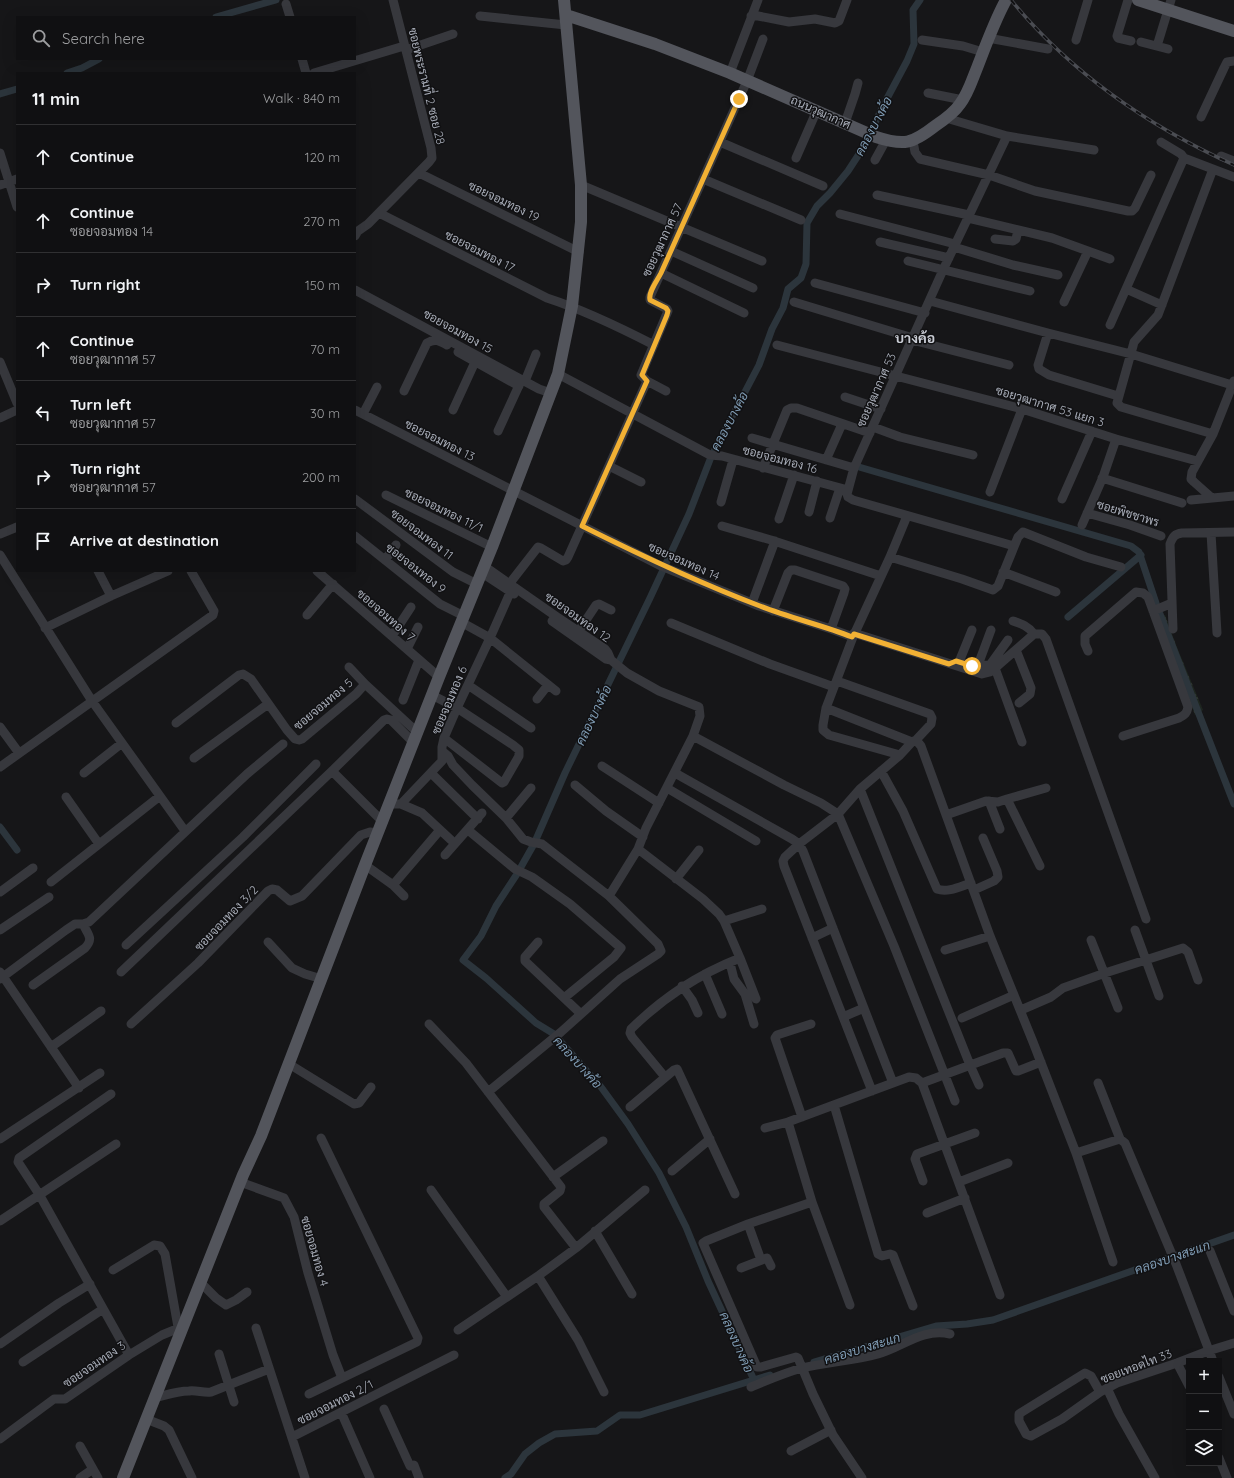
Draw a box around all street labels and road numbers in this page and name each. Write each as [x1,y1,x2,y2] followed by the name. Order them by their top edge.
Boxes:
[405,25,452,146] street label: ซอยพระรามที่ 2 ซอย 28
[788,92,853,134] street label: ถนนวุฒากาศ
[466,177,542,225] street label: ซอยจอมทอง 19
[638,201,687,280] street label: ซอยวุฒากาศ 57
[442,227,518,275] street label: ซอยจอมทอง 17
[421,306,495,356] street label: ซอยจอมทอง 15
[853,351,901,430] street label: ซอยวุฒากาศ 53
[993,382,1106,432] street label: ซอยวุฒากาศ 53 แยก 3
[402,416,478,464] street label: ซอยจอมทอง 13
[741,442,820,476] street label: ซอยจอมทอง 16
[402,485,486,535] street label: ซอยจอมทอง 11/1
[1095,496,1161,530] street label: ซอยพิชชาพร
[388,506,456,562] street label: ซอยจอมทอง 11
[646,539,722,583] street label: ซอยจอมทอง 14
[383,540,450,596] street label: ซอยจอมทอง 9
[354,586,418,644] street label: ซอยจอมทอง 7
[542,589,614,645] street label: ซอยจอมทอง 12
[428,663,470,736] street label: ซอยจอมทอง 6
[290,675,356,733] street label: ซอยจอมทอง 5
[191,882,261,954] street label: ซอยจอมทอง 3/2
[298,1214,332,1288] street label: ซอยจอมทอง 4
[60,1338,128,1390] street label: ซอยจอมทอง 3
[1098,1345,1174,1387] street label: ซอยเทอดไท 33
[294,1376,376,1428] street label: ซอยจอมทอง 2/1

